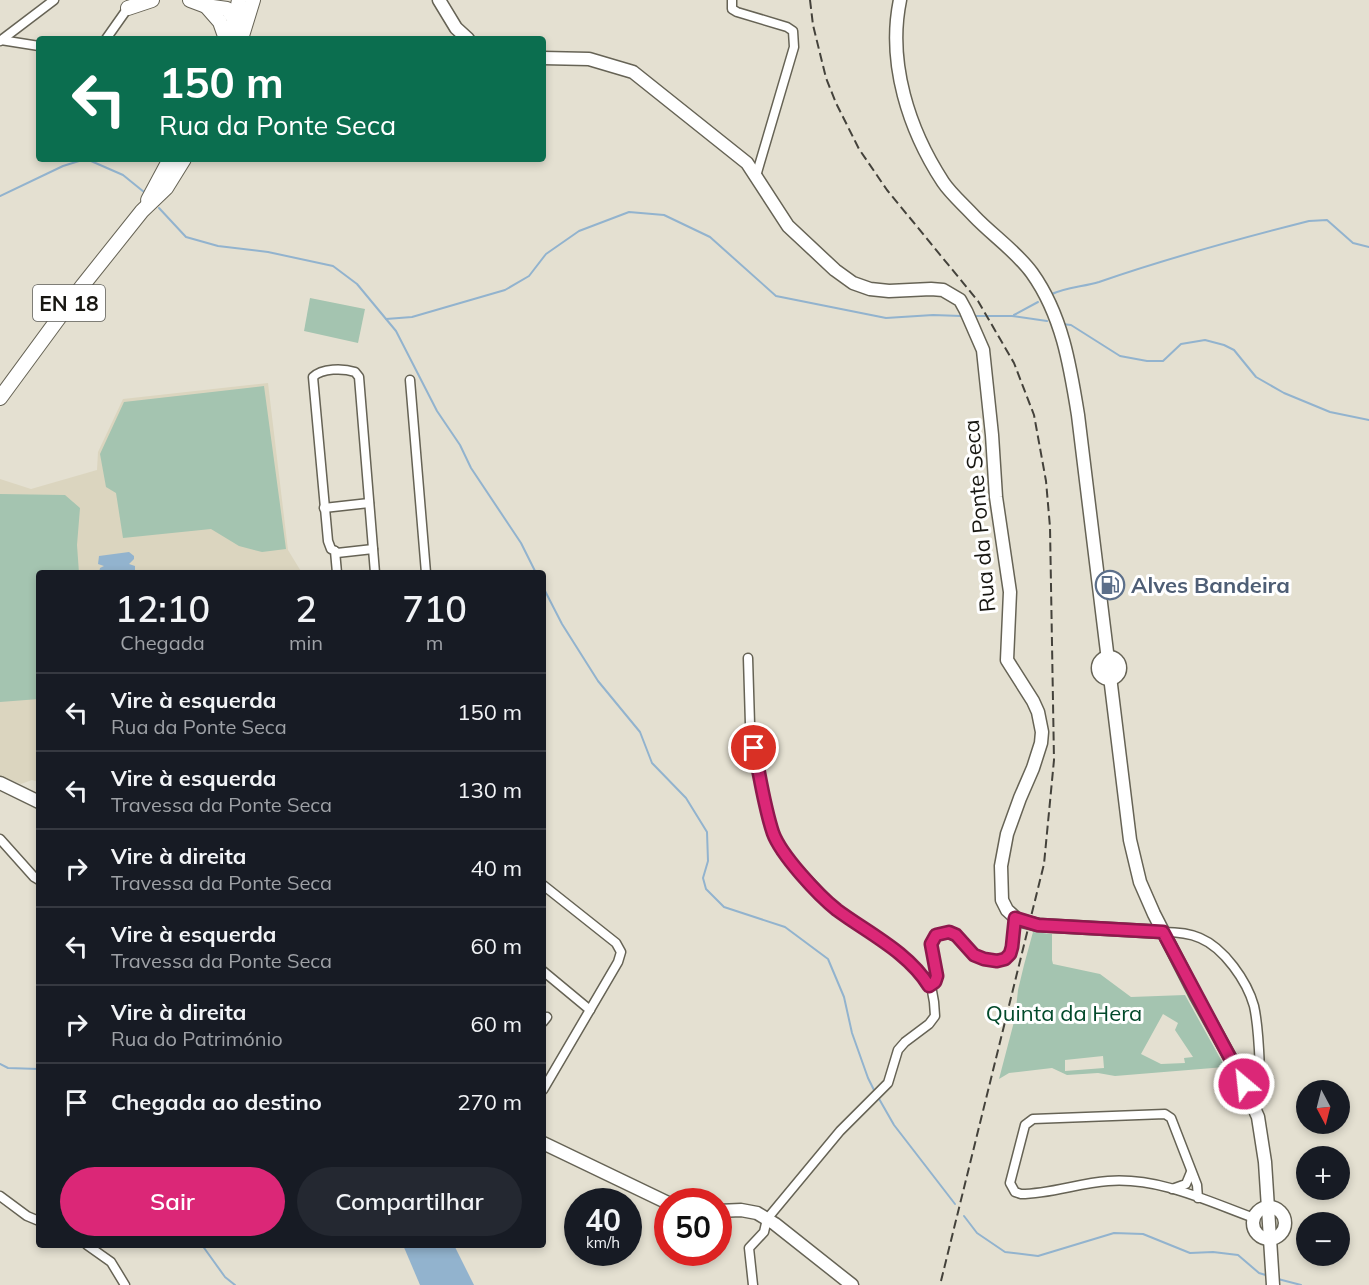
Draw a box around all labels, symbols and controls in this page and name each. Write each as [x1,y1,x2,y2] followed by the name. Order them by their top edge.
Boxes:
[159,56,284,109] text: 150 m
[60,60,138,138] icon: left
[159,108,396,142] text: Rua da Ponte Seca
[33,285,105,321] road number: EN 18
[957,419,1001,613] street label: Rua da Ponte Seca
[1094,569,1126,601] fuel station icon: Alves Bandeira
[1131,571,1290,599] place label: Alves Bandeira
[115,586,210,631] text: 12:10
[295,586,317,631] text: 2
[402,586,467,631] text: 710
[120,630,205,655] text: Chegada
[289,630,323,655] text: min
[426,630,443,655] text: m
[111,686,276,714] text: Vire à esquerda
[60,696,93,729] icon: left
[457,698,522,726] text: 150 m
[111,714,287,739] text: Rua da Ponte Seca
[728,722,779,773] pin
[737,731,770,764] icon: arrive
[111,764,276,792] text: Vire à esquerda
[60,774,93,807] icon: left
[457,776,522,804] text: 130 m
[111,792,332,817] text: Travessa da Ponte Seca
[111,842,246,870] text: Vire à direita
[60,852,93,885] icon: right
[471,854,522,882] text: 40 m
[111,870,332,895] text: Travessa da Ponte Seca
[111,920,276,948] text: Vire à esquerda
[60,930,93,963] icon: left
[471,932,522,960] text: 60 m
[111,948,332,973] text: Travessa da Ponte Seca
[111,998,246,1026] text: Vire à direita
[986,999,1142,1027] park label: Quinta da Hera
[60,1008,93,1041] icon: right
[471,1010,522,1038] text: 60 m
[111,1026,283,1051] text: Rua do Património
[1212,1052,1276,1116] position arrow
[1296,1080,1350,1134] north arrow
[1296,1080,1350,1266] map controls
[60,1086,93,1119] icon: arrive
[111,1088,322,1116] text: Chegada ao destino
[457,1088,522,1116] text: 270 m
[1296,1146,1350,1200] button: +
[60,1167,285,1236] button: Sair
[297,1167,522,1236] button: Compartilhar
[654,1188,732,1266] speed limit sign: 50
[585,1201,621,1239] text: 40
[1296,1212,1350,1266] button: −
[586,1233,620,1252] text: km/h

